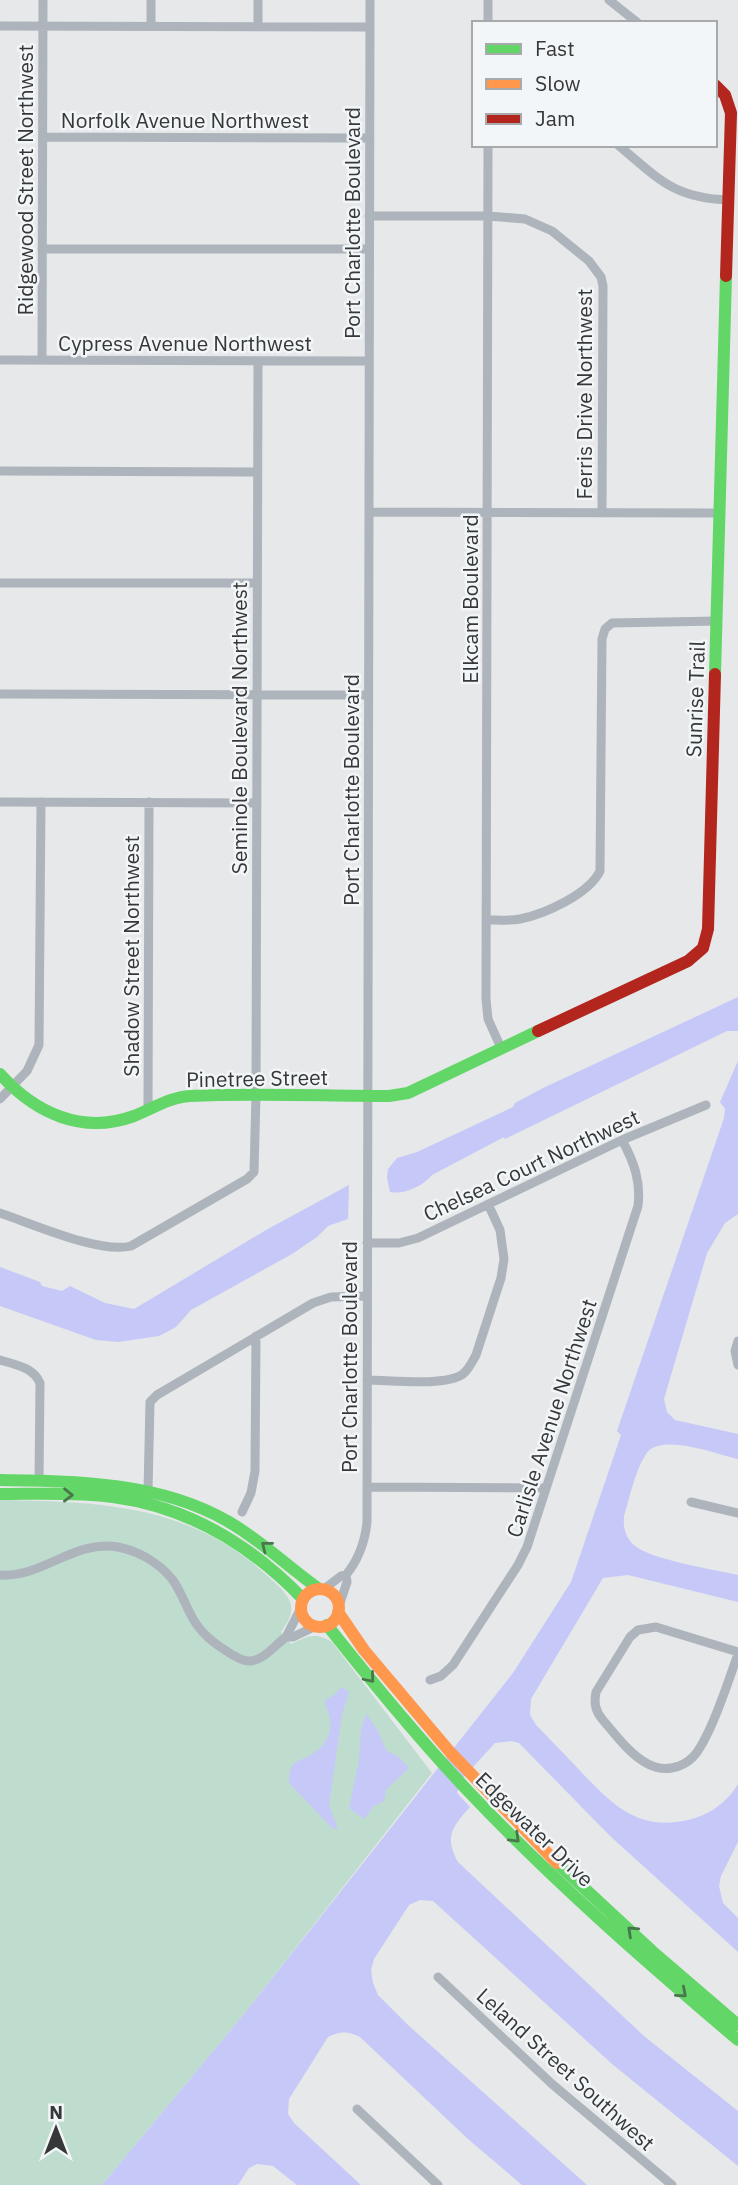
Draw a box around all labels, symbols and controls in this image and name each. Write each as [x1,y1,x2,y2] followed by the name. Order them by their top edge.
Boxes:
[472,21,717,147] legend
[535,34,575,62] text: Fast
[11,44,39,316] street label: Ridgewood Street Northwest
[535,69,581,97] text: Slow
[535,104,575,132] text: Jam
[61,106,309,134] street label: Norfolk Avenue Northwest
[338,107,366,339] street label: Port Charlotte Boulevard
[570,289,598,499] street label: Ferris Drive Northwest
[58,329,312,357] street label: Cypress Avenue Northwest
[456,514,484,684] street label: Elkcam Boulevard
[225,582,253,874] street label: Seminole Boulevard Northwest
[679,640,711,758] street label: Sunrise Trail
[337,674,365,906] street label: Port Charlotte Boulevard
[117,835,145,1077] street label: Shadow Street Northwest
[186,1063,328,1093] street label: Pinetree Street
[418,1103,644,1227] street label: Chelsea Court Northwest
[335,1241,363,1473] street label: Port Charlotte Boulevard
[499,1295,603,1541] street label: Carlisle Avenue Northwest
[63,1487,74,1503] one-way arrow
[261,1542,273,1555] one-way arrow
[362,1669,374,1682] one-way arrow
[470,1765,600,1893] street label: Edgewater Drive
[507,1830,520,1843] one-way arrow
[627,1927,640,1939] one-way arrow
[471,1981,661,2157] street label: Leland Street Southwest
[674,1985,687,1997] one-way arrow
[21,2094,91,2164] north arrow
[49,2100,63,2124] text: N

